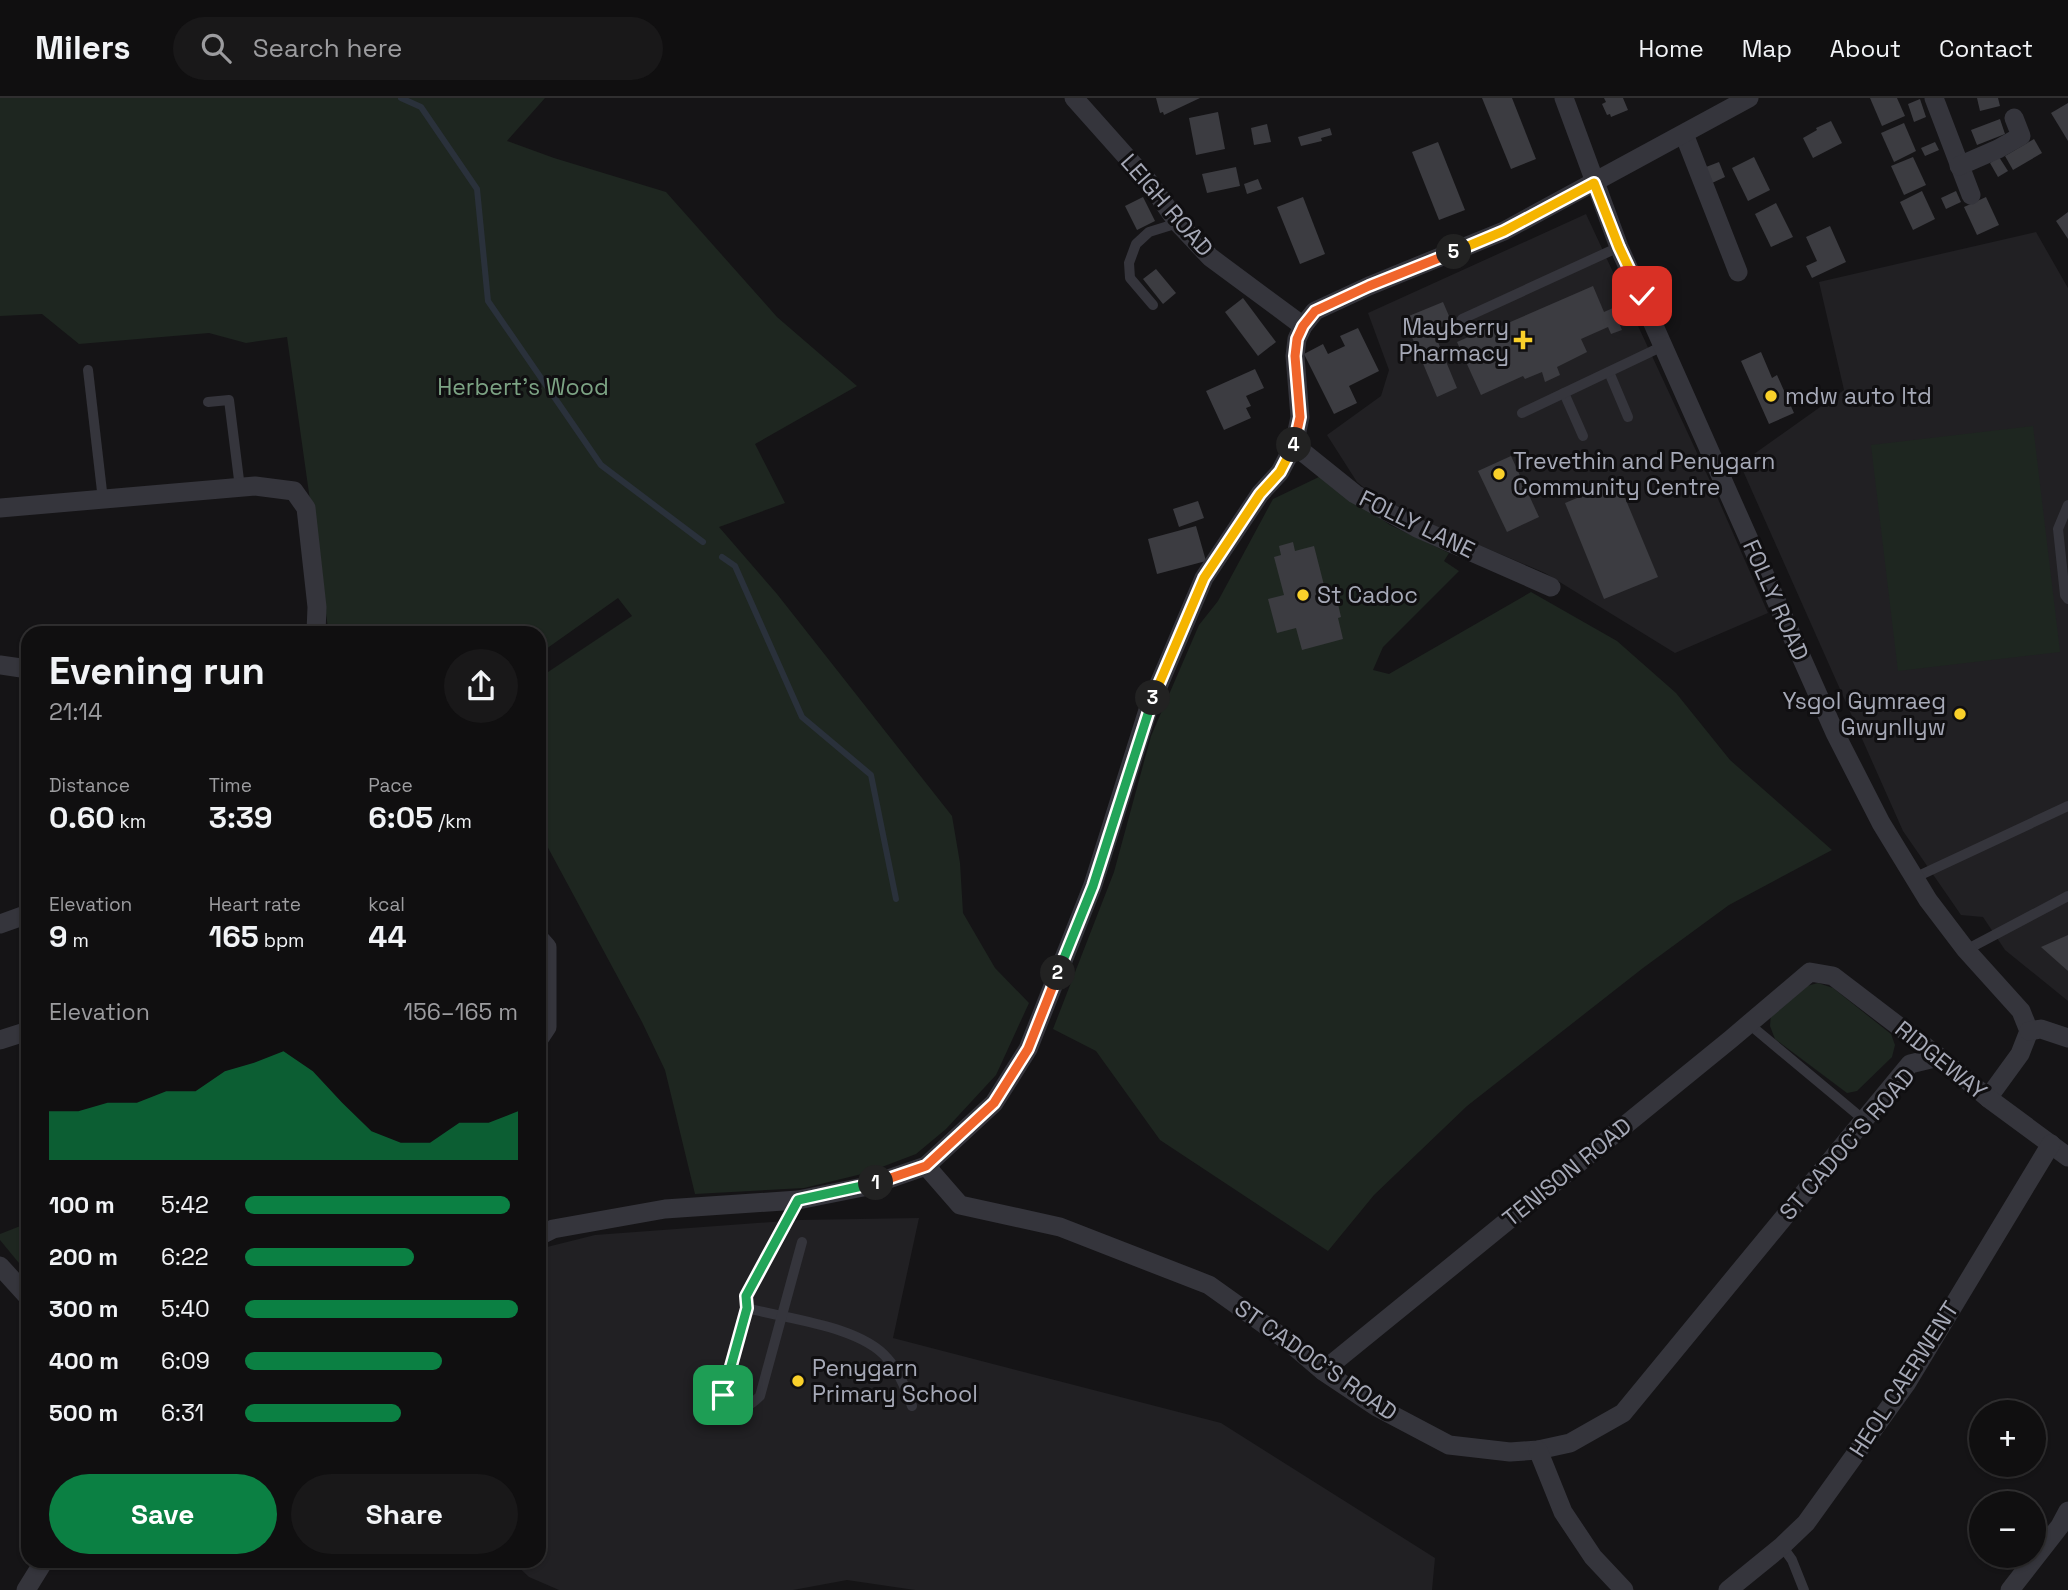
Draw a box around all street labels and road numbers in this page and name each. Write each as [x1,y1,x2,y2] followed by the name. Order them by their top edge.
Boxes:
[1114,147,1220,263] street label: LEIGH ROAD
[1354,483,1480,565] street label: FOLLY LANE
[1736,535,1816,665] street label: FOLLY ROAD
[1889,1014,1993,1106] street label: RIDGEWAY
[1773,1062,1921,1226] street label: ST CADOC'S ROAD
[1496,1111,1638,1233] street label: TENISON ROAD
[1229,1293,1403,1427] street label: ST CADOC'S ROAD
[1842,1295,1966,1463] street label: HEOL CAERWENT

